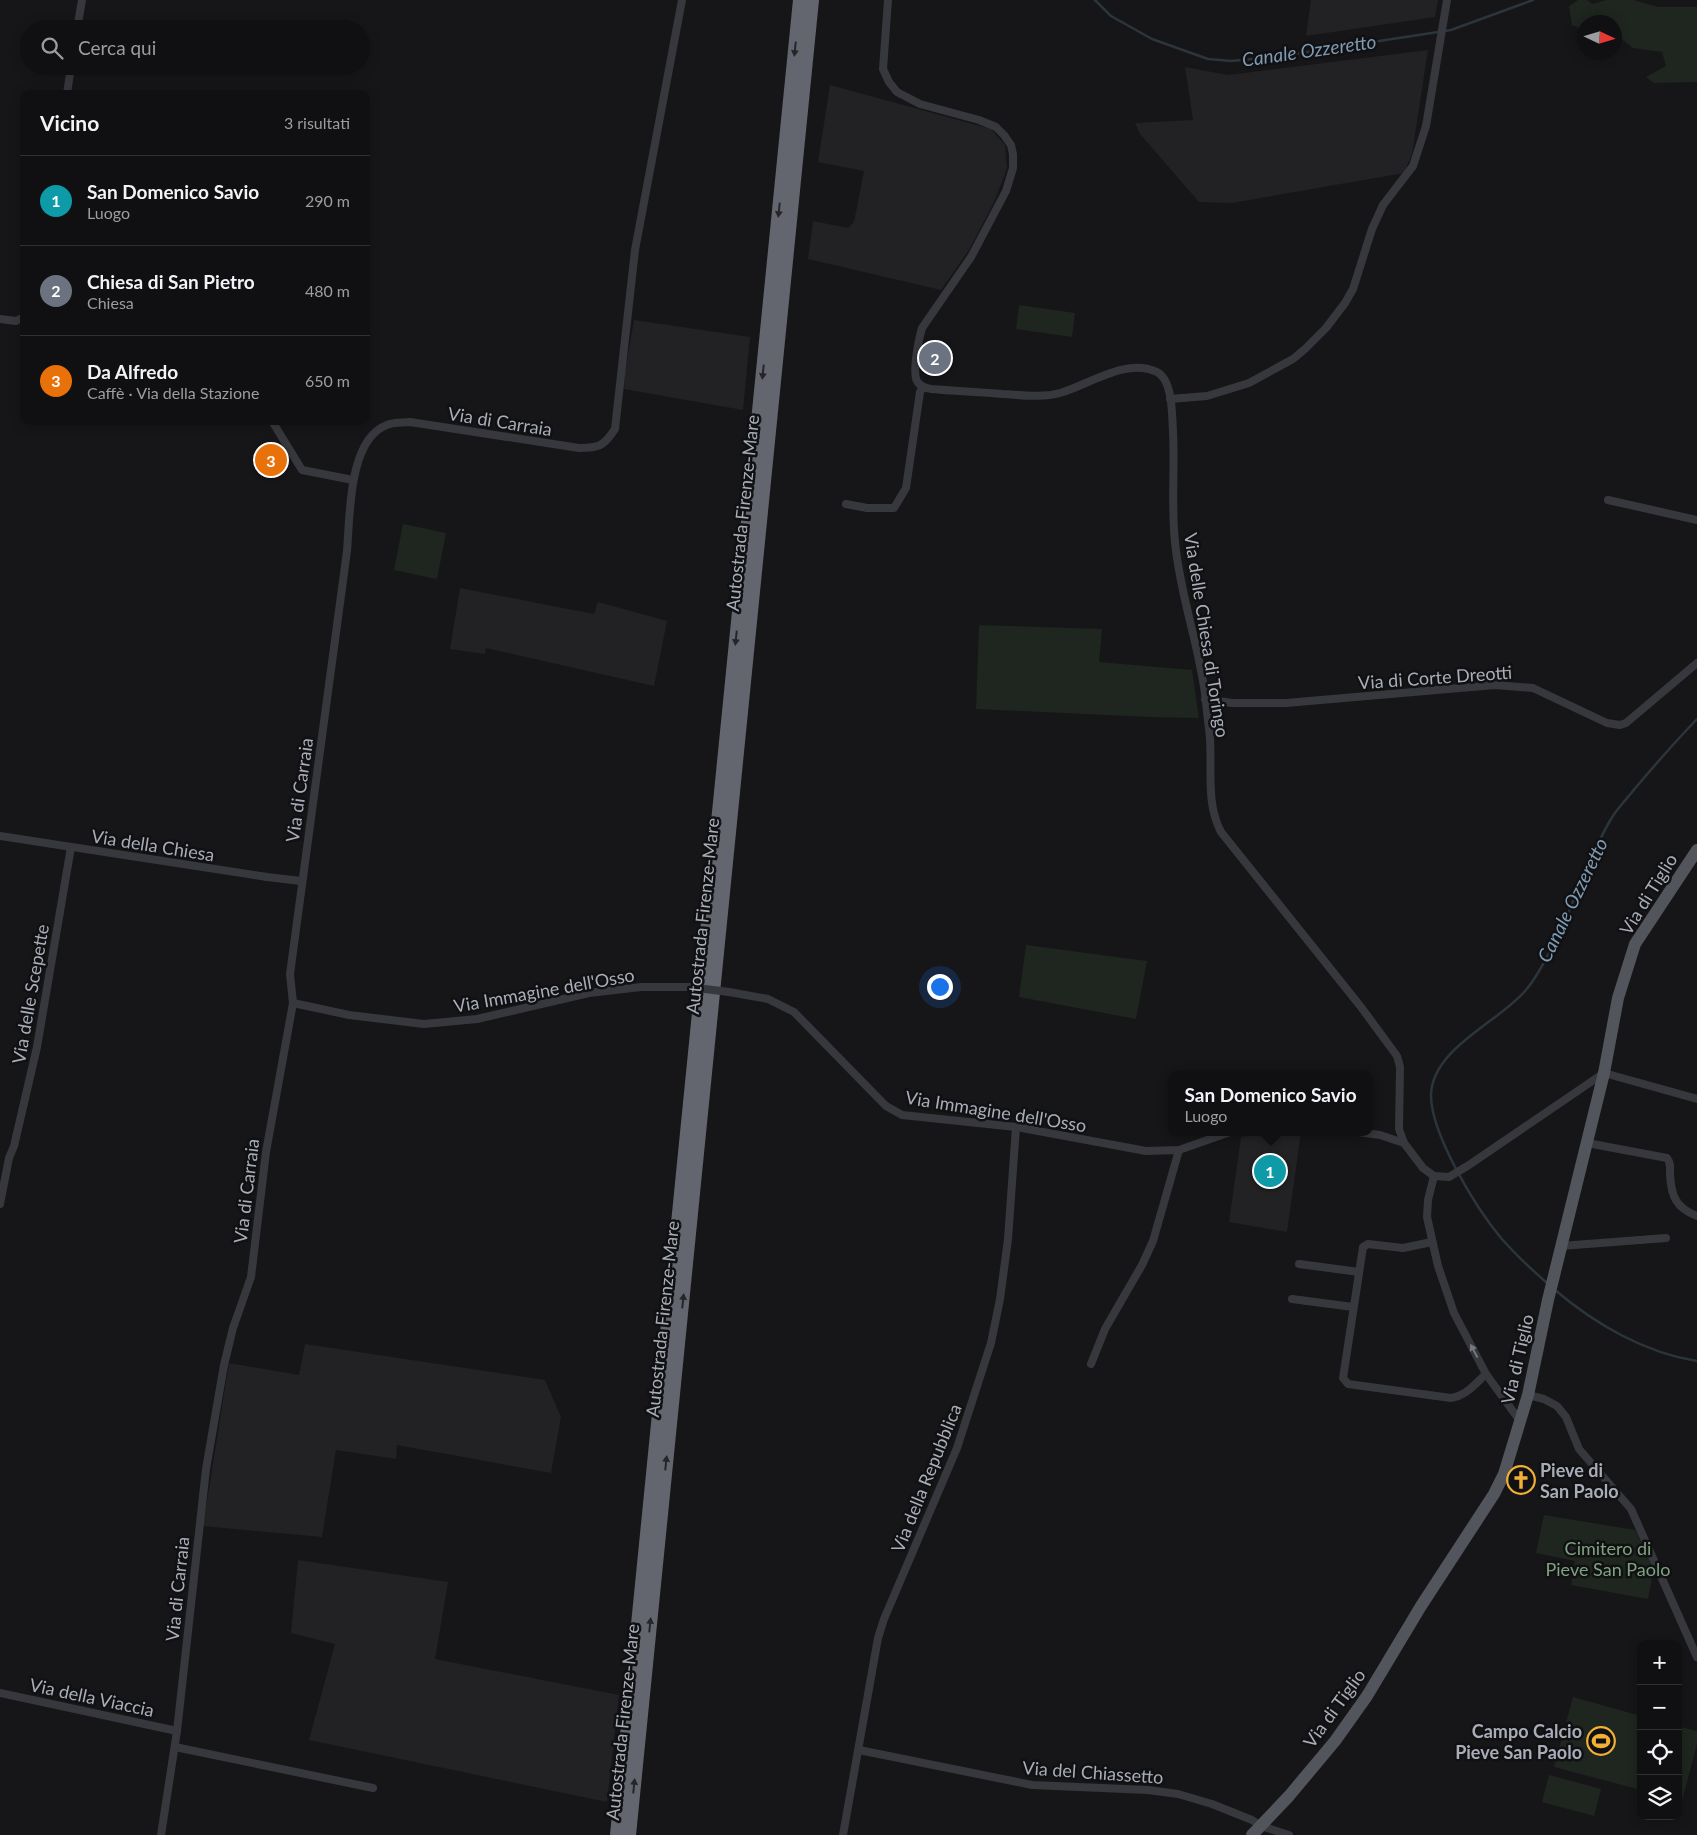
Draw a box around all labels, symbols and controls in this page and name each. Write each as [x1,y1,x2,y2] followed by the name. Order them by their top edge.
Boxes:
[1577,15,1622,60] north arrow
[20,20,370,75] search box
[1240,29,1378,71] water label: Canale Ozzeretto
[38,34,66,62] icon: search
[78,36,156,59] text: Cerca qui
[791,41,799,57] one-way arrow
[40,110,99,135] text: Vicino
[284,113,350,132] text: 3 risultati
[87,180,259,203] text: San Domenico Savio
[51,191,61,210] text: 1
[305,191,350,210] text: 290 m
[87,203,130,222] text: Luogo
[775,203,783,219] one-way arrow
[87,270,255,293] text: Chiesa di San Pietro
[51,281,61,300] text: 2
[305,281,350,300] text: 480 m
[87,293,134,312] text: Chiesa
[919,339,951,377] pin: 2
[87,360,178,383] text: Da Alfredo
[758,364,766,380] one-way arrow
[51,371,61,390] text: 3
[305,371,350,390] text: 650 m
[87,383,259,402] text: Caffè · Via della Stazione
[446,402,554,440] street label: Via di Carraia
[721,414,763,612] street label: Autostrada Firenze-Mare
[255,441,287,479] pin: 3
[1180,531,1234,739] street label: Via delle Chiesa di Toringo
[732,630,740,646] one-way arrow
[1357,661,1513,693] street label: Via di Corte Dreotti
[281,736,317,844] street label: Via di Carraia
[681,817,723,1015] street label: Autostrada Firenze-Mare
[90,824,216,866] street label: Via della Chiesa
[1532,834,1612,966] water label: Canale Ozzeretto
[1614,849,1682,939] street label: Via di Tiglio
[7,923,53,1065] street label: Via delle Scepette
[452,963,636,1017] street label: Via Immagine dell'Osso
[927,974,953,1000] your location
[1168,1071,1373,1136] popup
[1184,1083,1357,1106] text: San Domenico Savio
[904,1086,1088,1136] street label: Via Immagine dell'Osso
[1184,1106,1227,1125] text: Luogo
[229,1137,263,1245] street label: Via di Carraia
[1254,1152,1286,1190] pin: 1
[641,1220,683,1418] street label: Autostrada Firenze-Mare
[679,1293,687,1309] one-way arrow
[1496,1312,1538,1406] street label: Via di Tiglio
[1470,1344,1478,1358] one-way arrow
[886,1400,966,1556] street label: Via della Repubblica
[663,1455,671,1471] one-way arrow
[1540,1459,1619,1502] place label: Pieve di San Paolo
[1506,1465,1536,1495] church icon: Pieve di San Paolo
[161,1536,193,1642] street label: Via di Carraia
[1546,1537,1670,1580] park label: Cimitero di Pieve San Paolo
[646,1617,654,1633] one-way arrow
[601,1623,643,1821] street label: Autostrada Firenze-Mare
[1637,1640,1682,1820] map controls
[1637,1640,1682,1685] button: +
[1298,1664,1370,1752] street label: Via di Tiglio
[28,1673,156,1721] street label: Via della Viaccia
[1637,1685,1682,1730] button: −
[1455,1720,1582,1763] place label: Campo Calcio Pieve San Paolo
[1586,1726,1616,1756] sports icon: Campo Calcio Pieve San Paolo
[1637,1730,1682,1775] button: locate
[1022,1756,1164,1788] street label: Via del Chiassetto
[1637,1775,1682,1820] button: layers
[630,1778,638,1794] one-way arrow

